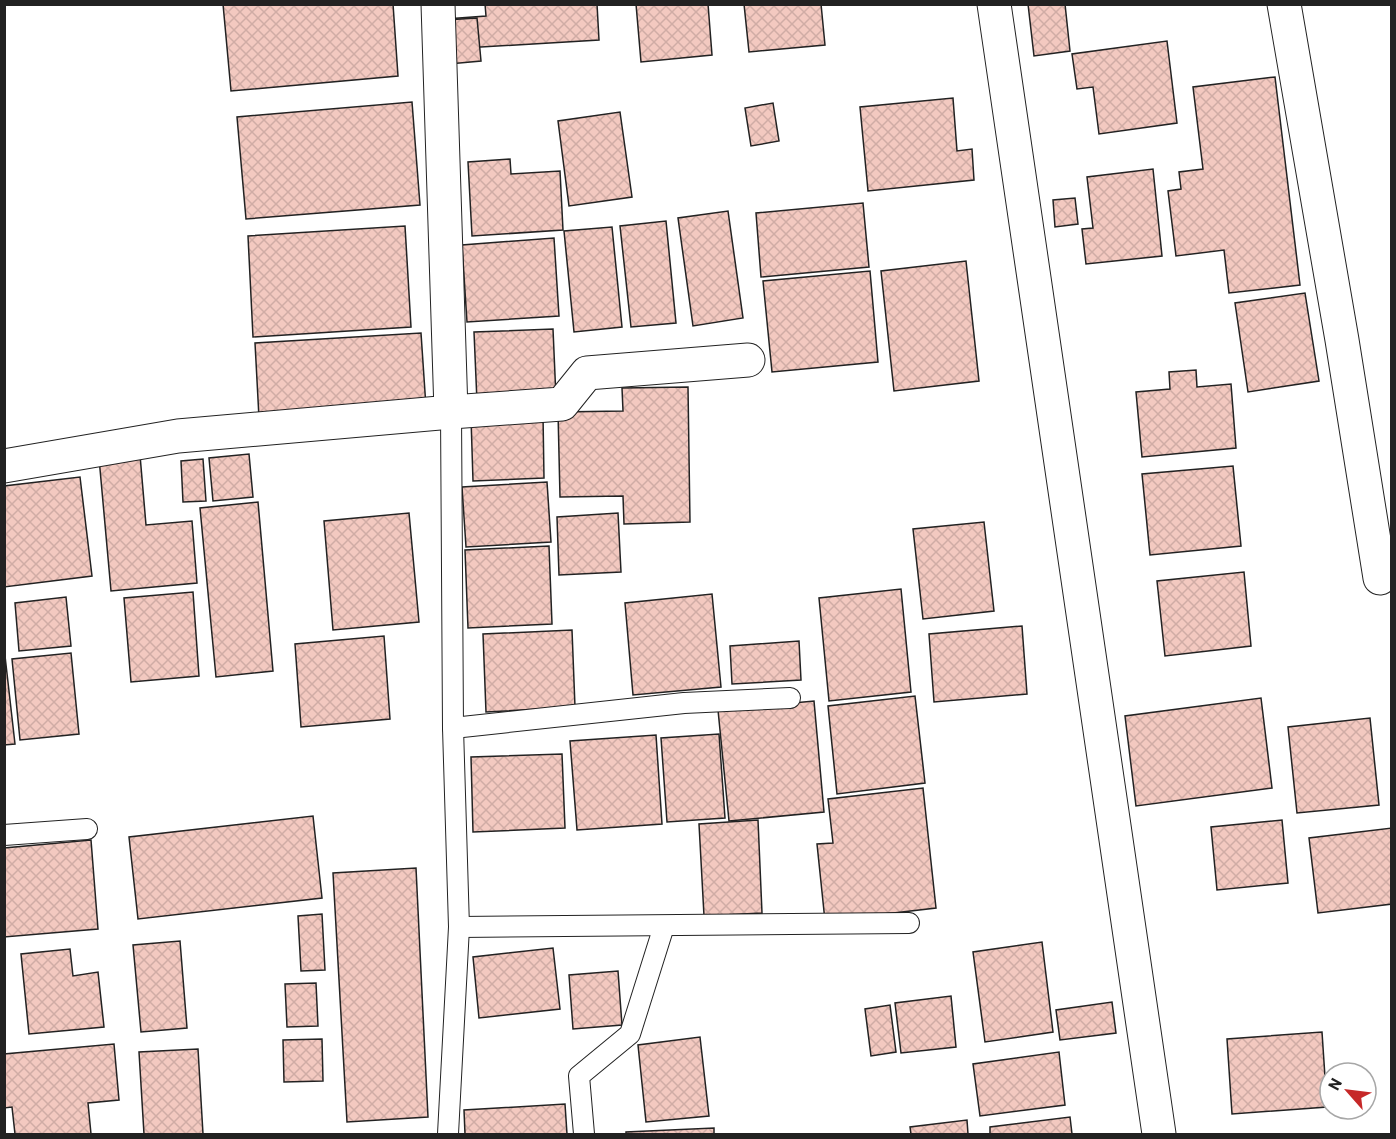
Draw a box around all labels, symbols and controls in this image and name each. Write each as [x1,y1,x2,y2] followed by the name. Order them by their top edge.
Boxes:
[1318,1061,1378,1121] north arrow
[1323,1075,1345,1093] text: N

